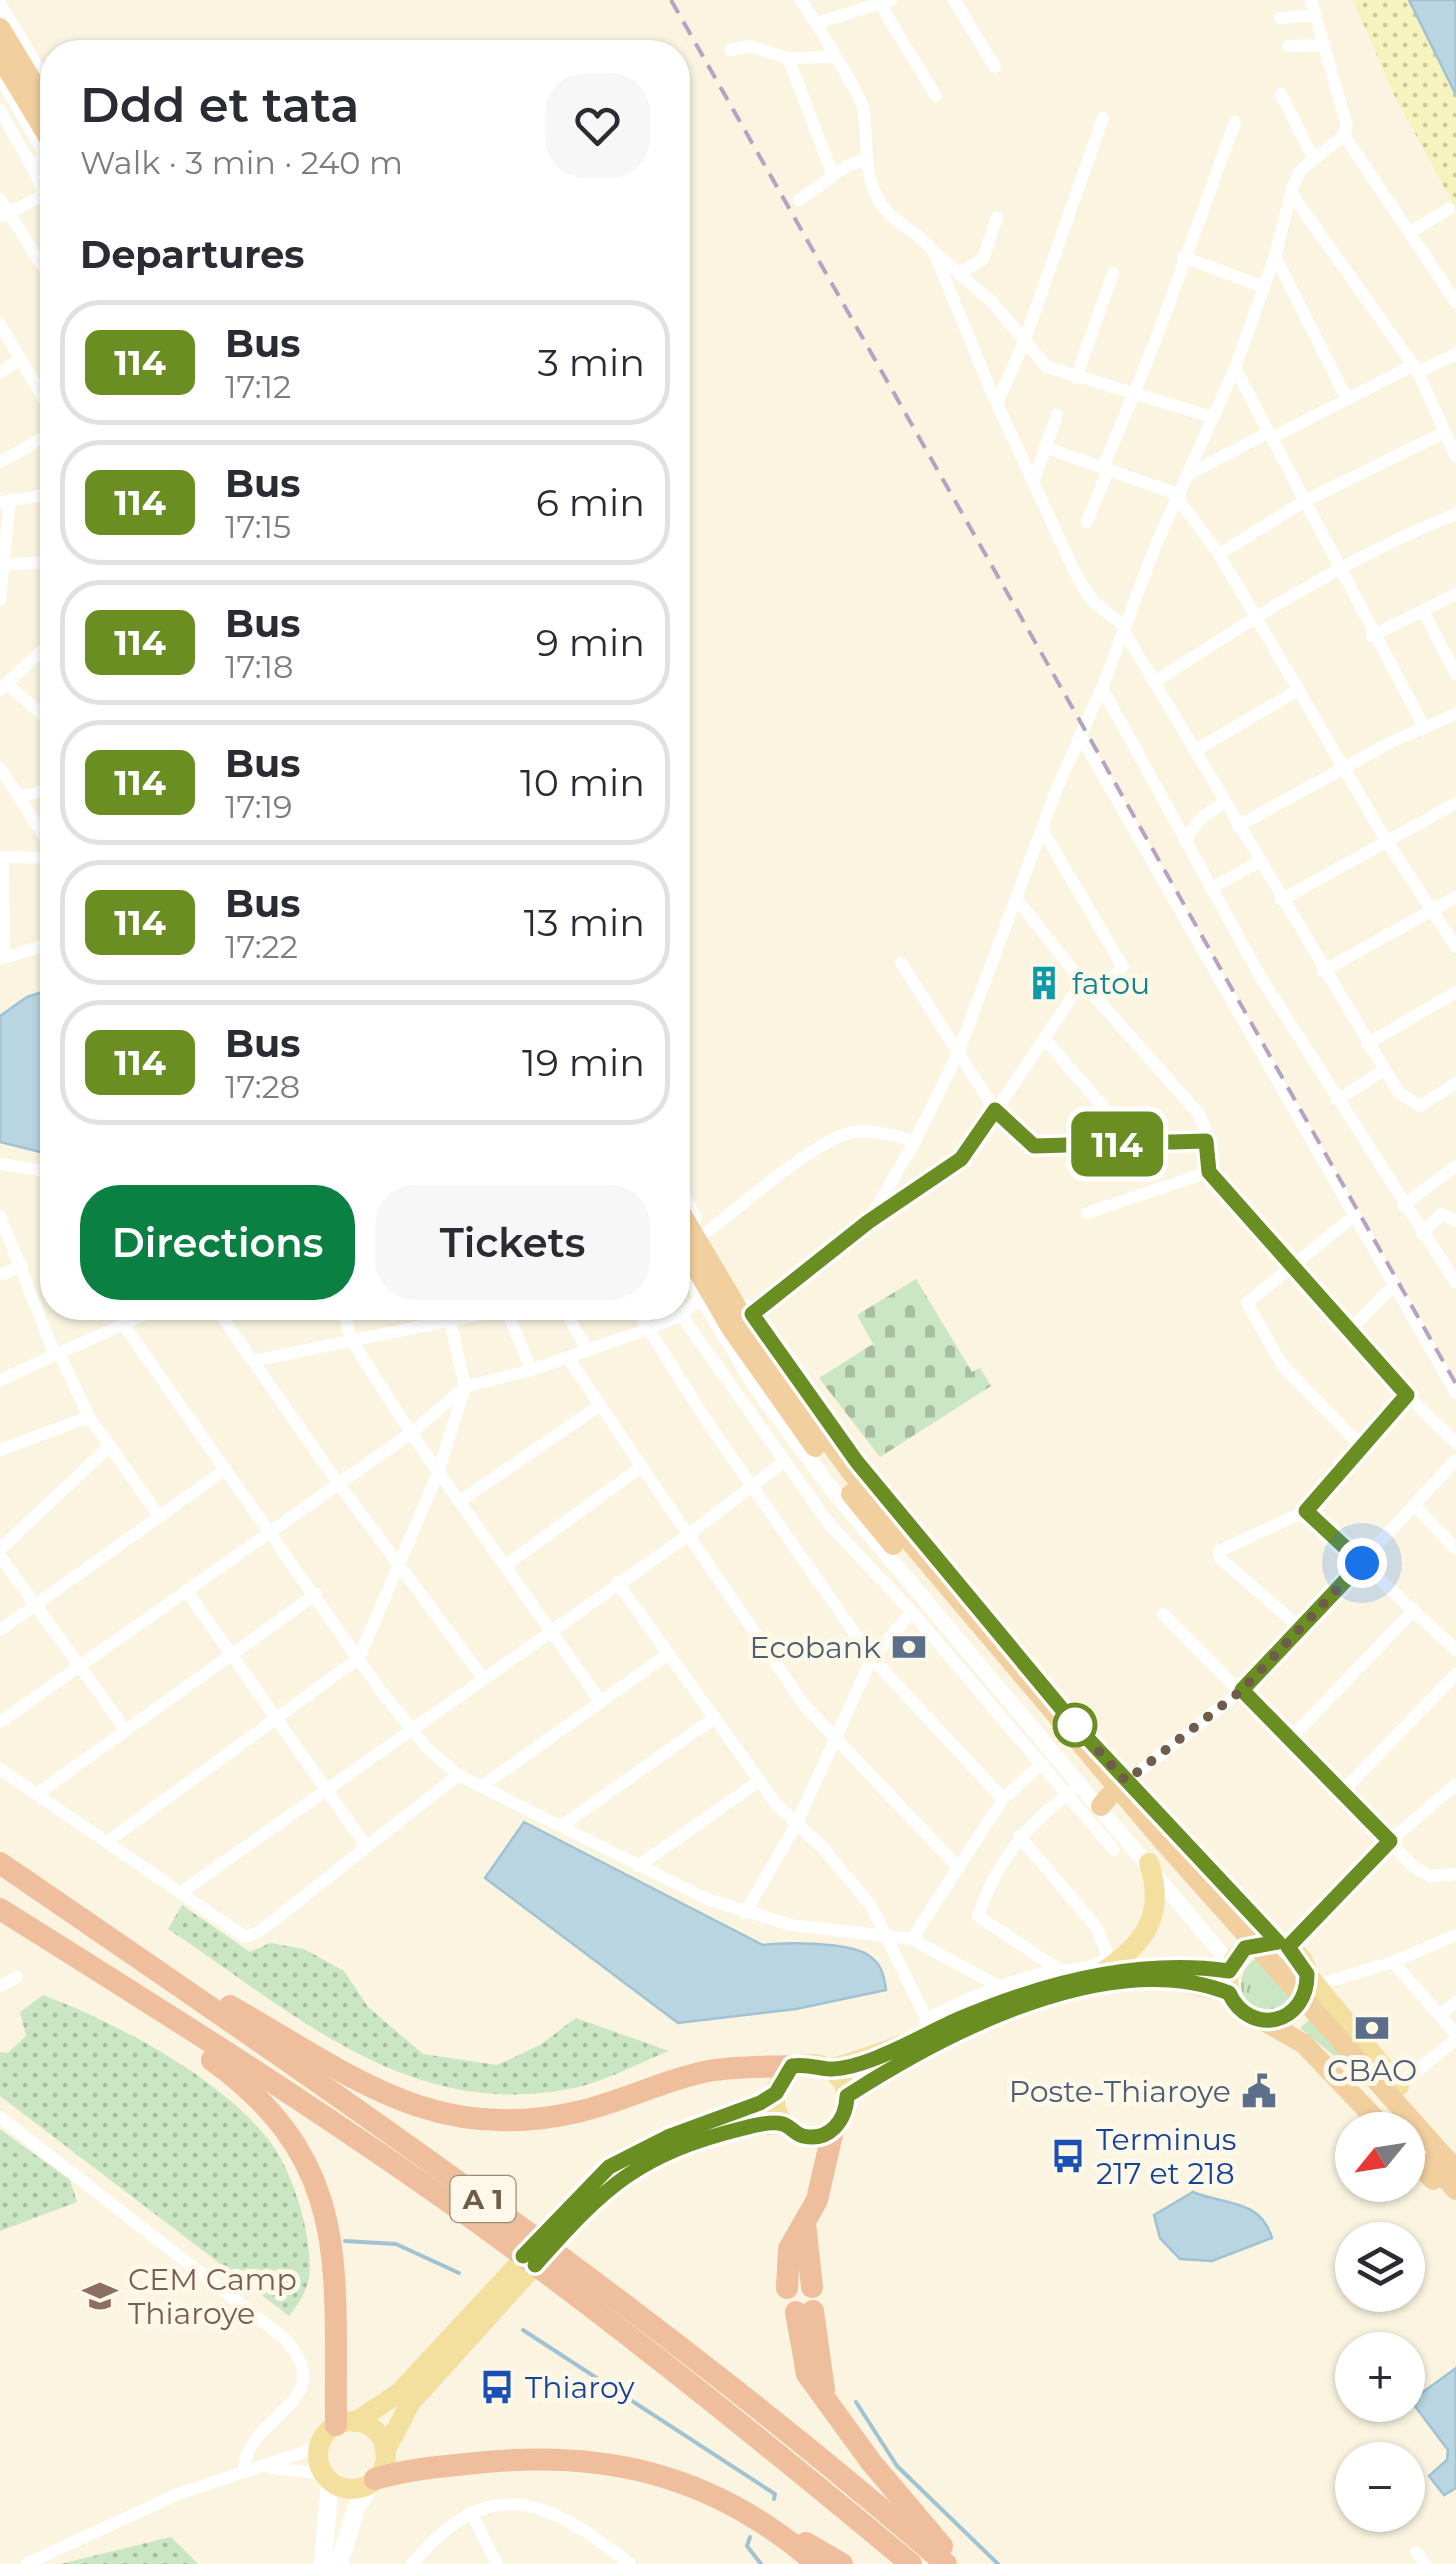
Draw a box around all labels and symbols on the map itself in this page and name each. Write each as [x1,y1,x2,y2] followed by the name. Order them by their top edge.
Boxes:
[1025,964,1063,1002] building icon: fatou
[1072,965,1150,1002] place label: fatou
[1060,1112,1174,1176] line badge: 114
[1337,1538,1387,1588] your location
[890,1628,928,1666] bank icon: Ecobank
[750,1629,881,1666] place label: Ecobank
[1054,1704,1096,1746] unlabelled marker
[1353,2009,1391,2047] bank icon: CBAO
[1327,2052,1417,2089] place label: CBAO
[1240,2072,1278,2110] public building icon: Poste-Thiaroye
[1009,2073,1231,2110] place label: Poste-Thiaroye
[1335,2112,1425,2202] north arrow
[1096,2121,1236,2192] place label: Terminus 217 et 218
[1049,2137,1087,2175] bus stop icon: Terminus 217 et 218
[450,2176,516,2222] road number: A 1
[128,2261,297,2332] place label: CEM Camp Thiaroye
[81,2277,119,2315] school or university icon: CEM Camp Thiaroye
[478,2368,516,2406] bus stop icon: Thiaroy
[525,2369,635,2406] place label: Thiaroy

